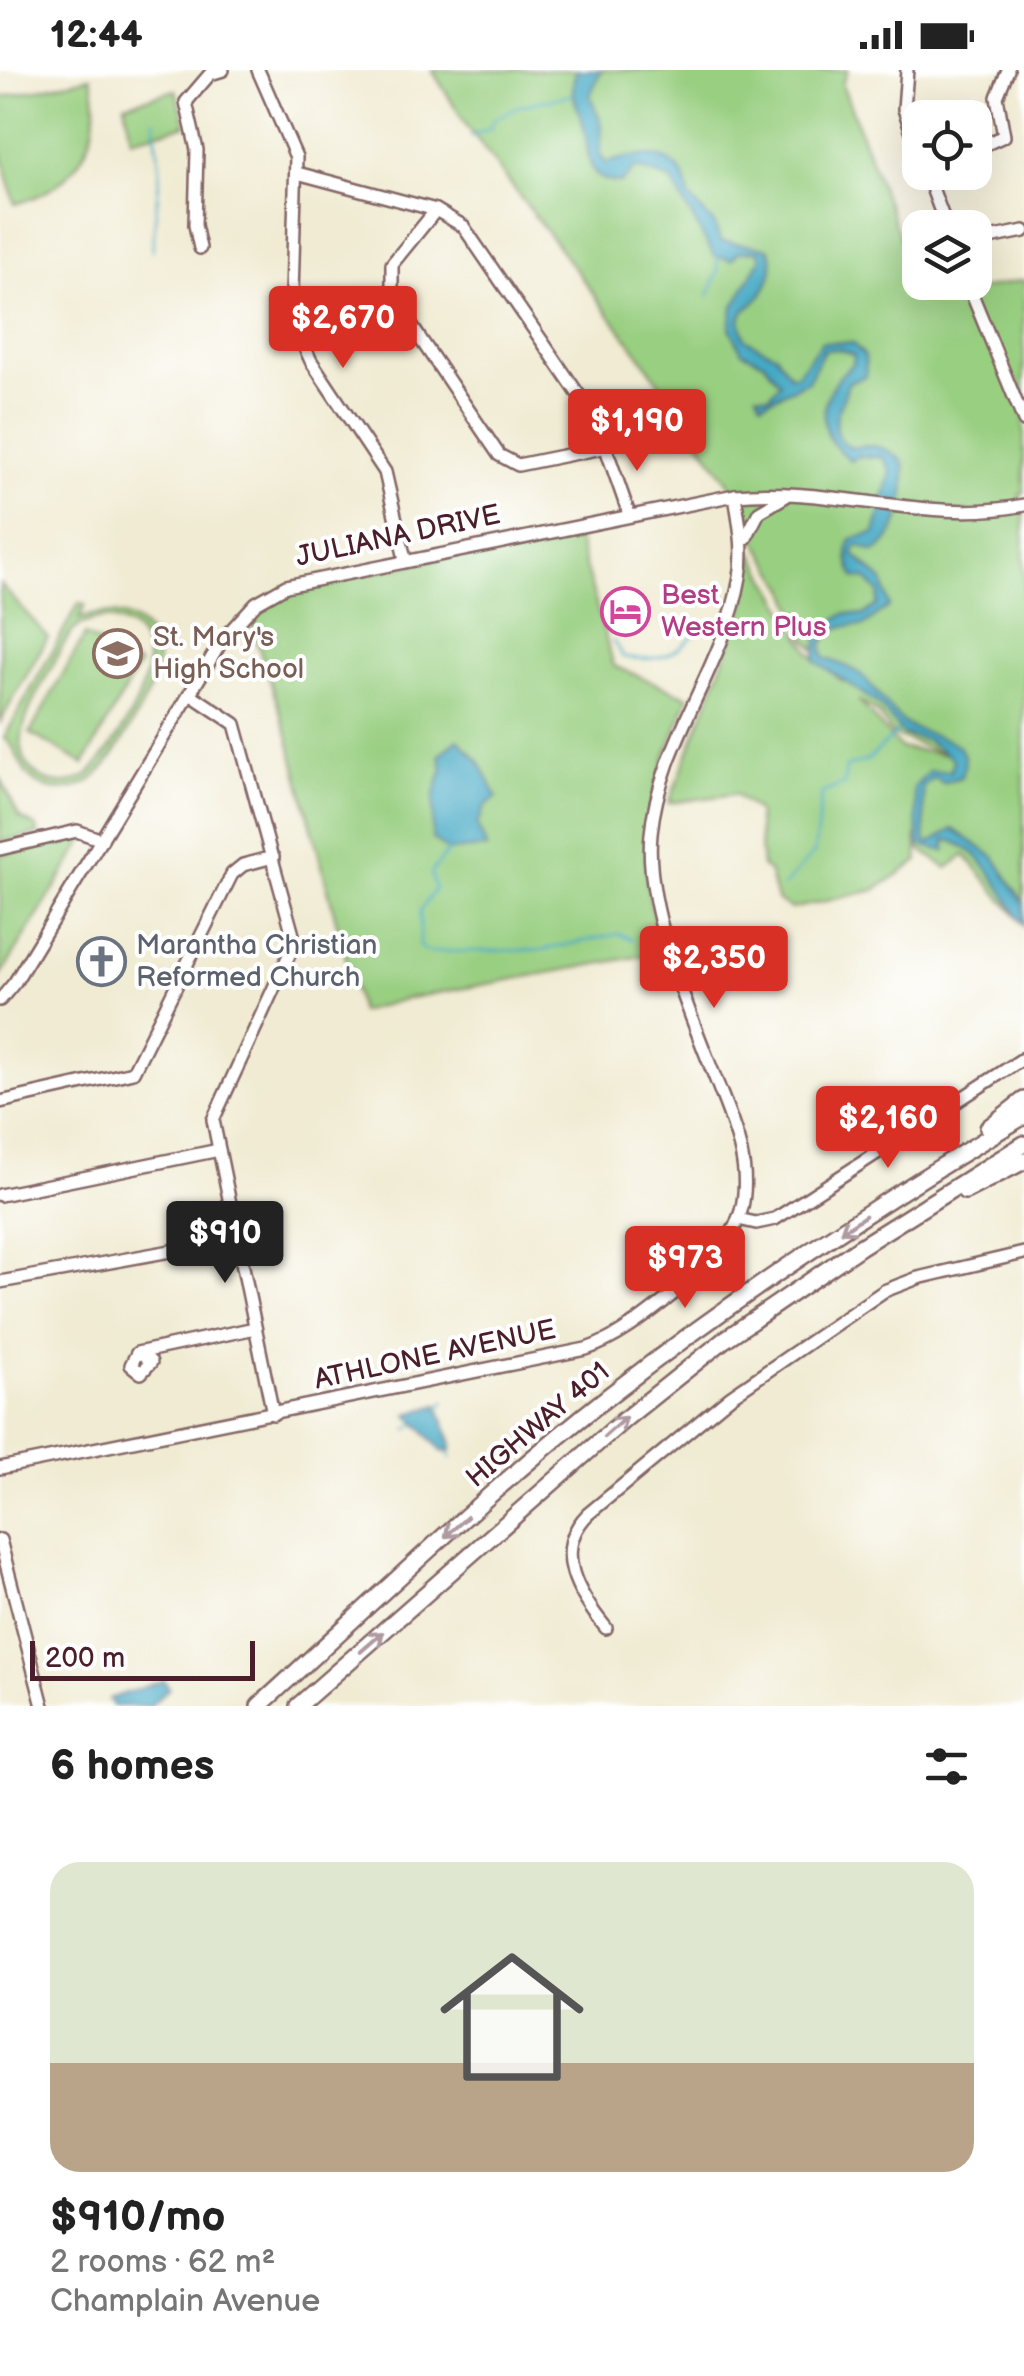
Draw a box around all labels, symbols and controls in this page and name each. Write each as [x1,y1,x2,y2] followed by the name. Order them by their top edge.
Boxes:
[50,13,143,58] text: 12:44
[902,100,992,300] map controls
[902,100,992,190] button: locate
[902,210,992,300] button: layers
[262,286,424,371] pin: $2,670
[291,299,395,338] text: $2,670
[556,389,718,474] pin: $1,190
[590,402,684,441] text: $1,190
[293,498,503,574] street label: JULIANA DRIVE
[661,579,827,644] place label: Best Western Plus
[600,585,652,637] hotel icon: Best Western Plus
[153,621,304,686] place label: St. Mary's High School
[92,627,144,679] school or university icon: St. Mary's High School
[633,926,795,1011] pin: $2,350
[136,929,377,994] place label: Marantha Christian Reformed Church
[75,935,127,987] church icon: Marantha Christian Reformed Church
[662,939,766,978] text: $2,350
[807,1086,969,1171] pin: $2,160
[838,1099,938,1138] text: $2,160
[166,1201,284,1286] pin: $910
[839,1213,867,1234] one-way arrow
[188,1214,262,1253] text: $910
[626,1226,744,1311] pin: $973
[647,1239,723,1278] text: $973
[311,1313,559,1397] street label: ATHLONE AVENUE
[460,1355,616,1495] street label: HIGHWAY 401
[602,1416,627,1439] one-way arrow
[444,1516,469,1539] one-way arrow
[358,1632,384,1654] one-way arrow
[30,1636,255,1680] scale bar
[45,1642,125,1675] text: 200 m
[919,1739,974,1794] icon: filters
[50,1741,214,1792] text: 6 homes
[422,1927,602,2107] icon: home
[50,2192,226,2243] text: $910/mo
[50,2243,275,2282] text: 2 rooms · 62 m²
[50,2282,320,2321] text: Champlain Avenue

